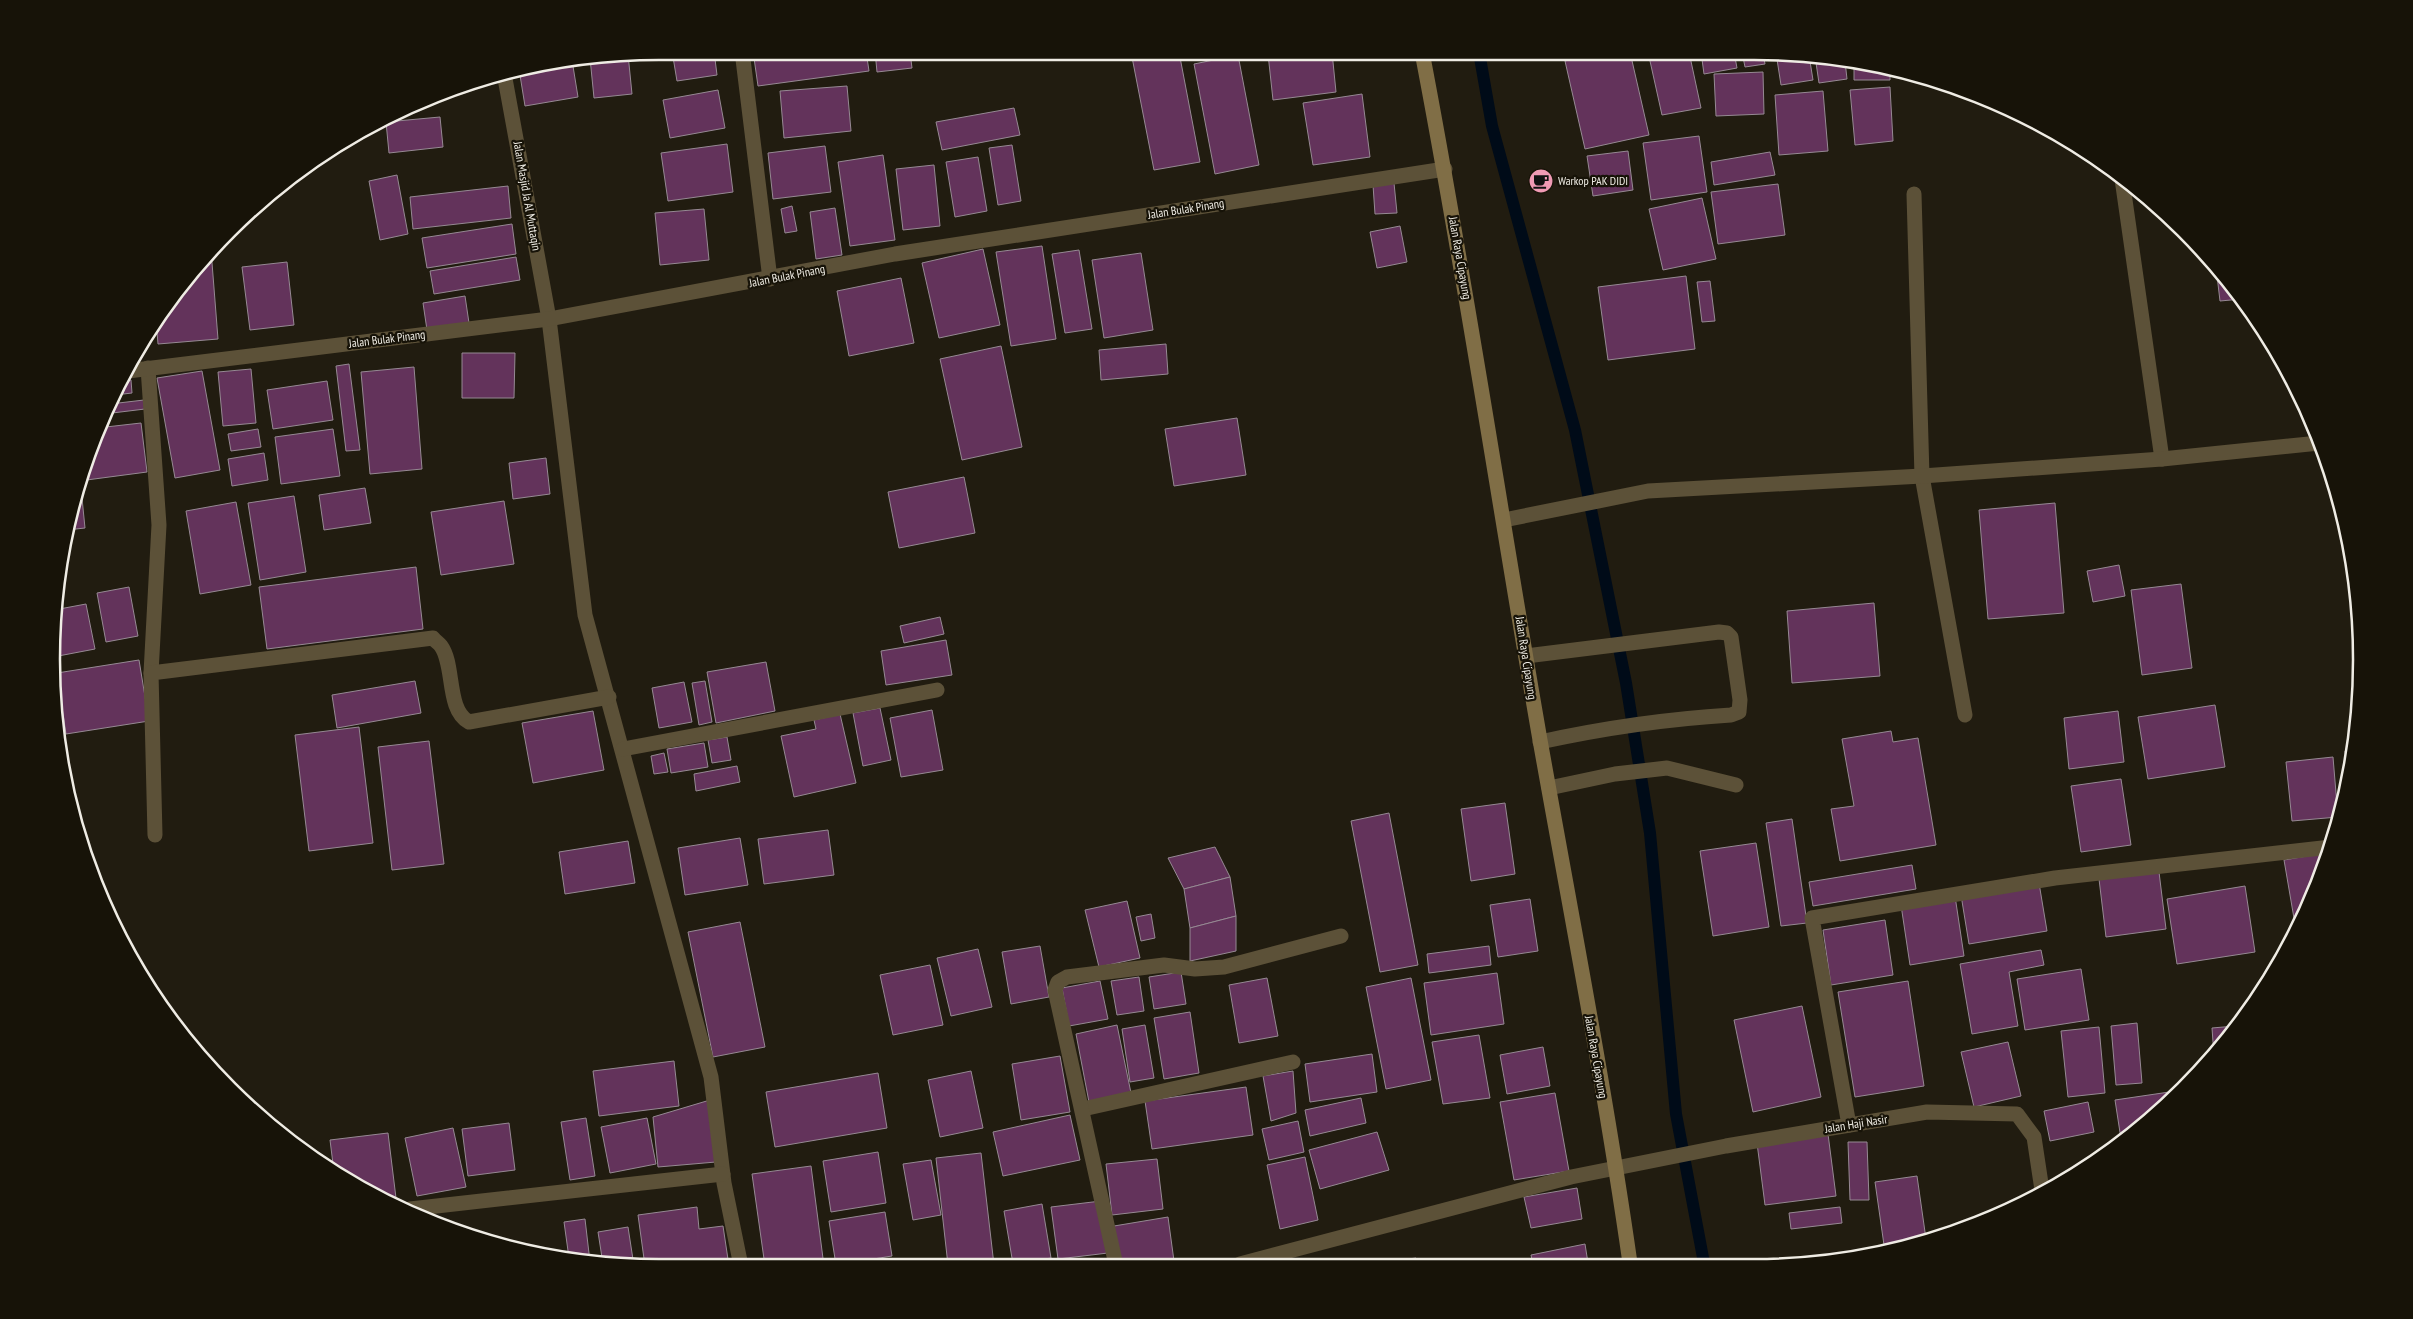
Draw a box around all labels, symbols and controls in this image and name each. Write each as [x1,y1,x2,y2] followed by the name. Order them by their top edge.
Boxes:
[510,139,544,252] street label: Jalan Masjid Ja Al Muttaqin
[1528,168,1554,194] cafe icon: Warkop PAK DIDI
[1558,173,1628,188] place label: Warkop PAK DIDI
[1146,195,1225,222] street label: Jalan Bulak Pinang
[1446,214,1475,300] street label: Jalan Raya Cipayung
[747,261,826,290] street label: Jalan Bulak Pinang
[347,326,426,351] street label: Jalan Bulak Pinang
[1512,614,1540,700] street label: Jalan Raya Cipayung
[1582,1013,1611,1099] street label: Jalan Raya Cipayung
[1823,1111,1889,1136] street label: Jalan Haji Nasir

